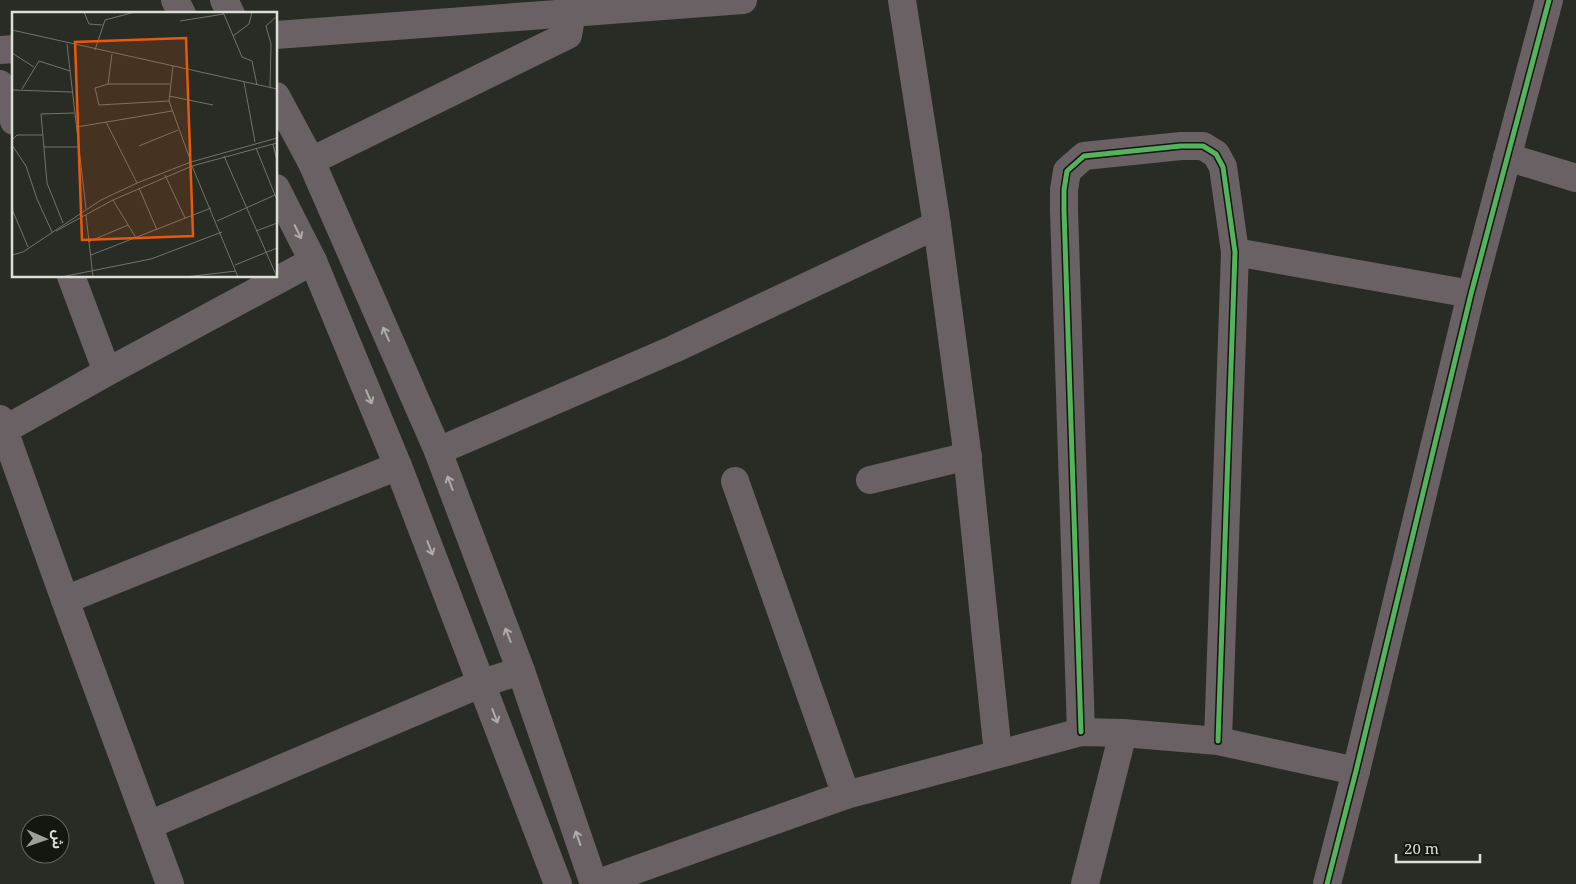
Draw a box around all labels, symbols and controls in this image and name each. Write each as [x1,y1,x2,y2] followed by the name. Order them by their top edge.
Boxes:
[12,12,278,278] inset map
[293,224,303,239] one-way arrow
[381,327,391,342] one-way arrow
[365,389,374,404] one-way arrow
[445,476,454,491] one-way arrow
[425,540,435,555] one-way arrow
[503,628,512,643] one-way arrow
[491,707,500,723] one-way arrow
[20,814,70,864] north arrow
[49,830,68,849] text: ش
[573,830,583,846] one-way arrow
[1396,832,1480,864] scale bar
[1404,838,1439,858] text: 20 m

